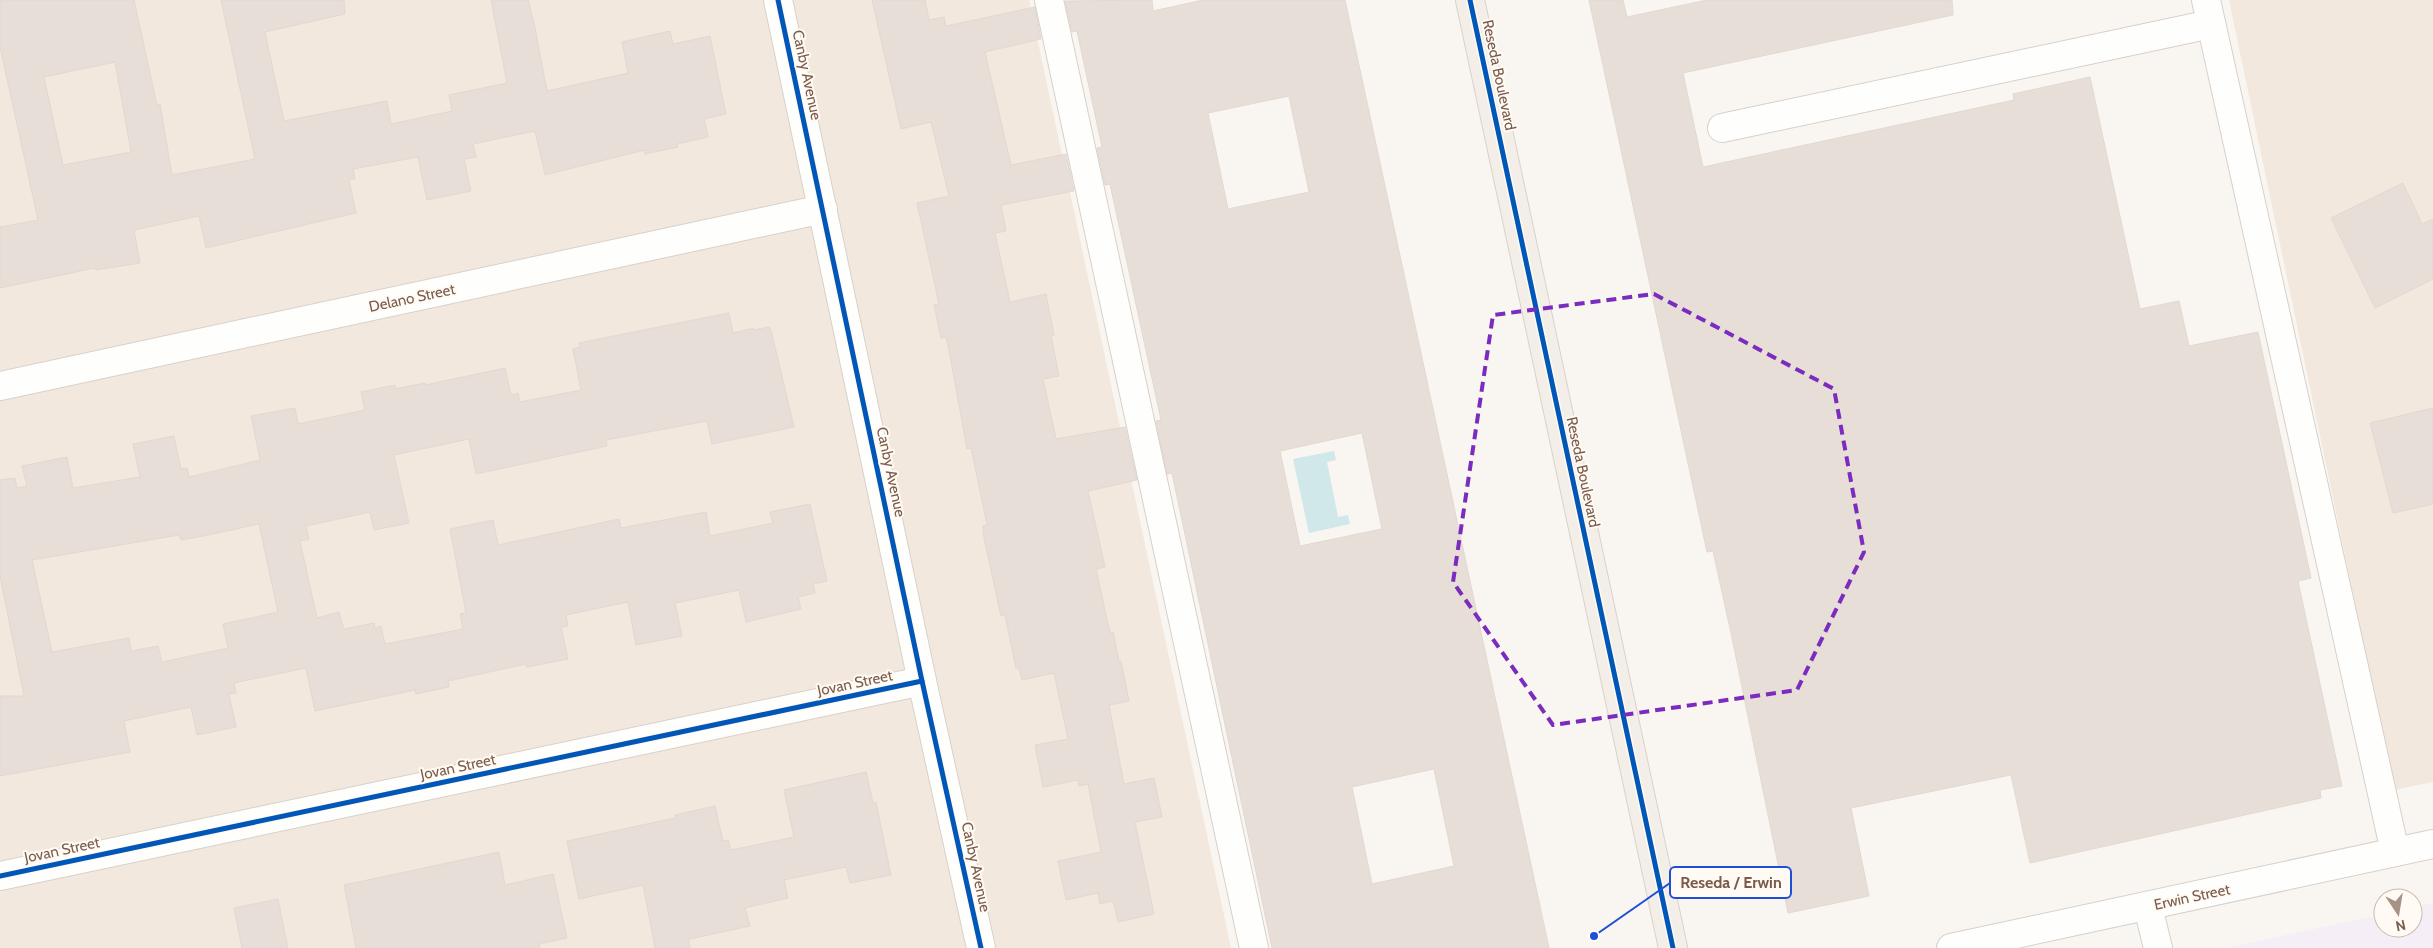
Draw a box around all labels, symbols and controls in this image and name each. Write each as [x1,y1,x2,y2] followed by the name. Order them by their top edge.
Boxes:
[1478,18,1520,132] street label: Reseda Boulevard
[789,28,825,122] street label: Canby Avenue
[367,280,457,316] street label: Delano Street
[1562,415,1604,529] street label: Reseda Boulevard
[873,425,909,519] street label: Canby Avenue
[815,666,894,700] street label: Jovan Street
[418,750,497,784] street label: Jovan Street
[958,820,994,914] street label: Canby Avenue
[22,833,101,867] street label: Jovan Street
[1670,867,1791,898] callout: Reseda / Erwin
[1680,873,1782,892] text: Reseda / Erwin
[2152,880,2232,914] street label: Erwin Street
[2373,888,2423,938] north arrow
[2394,916,2407,936] text: N

